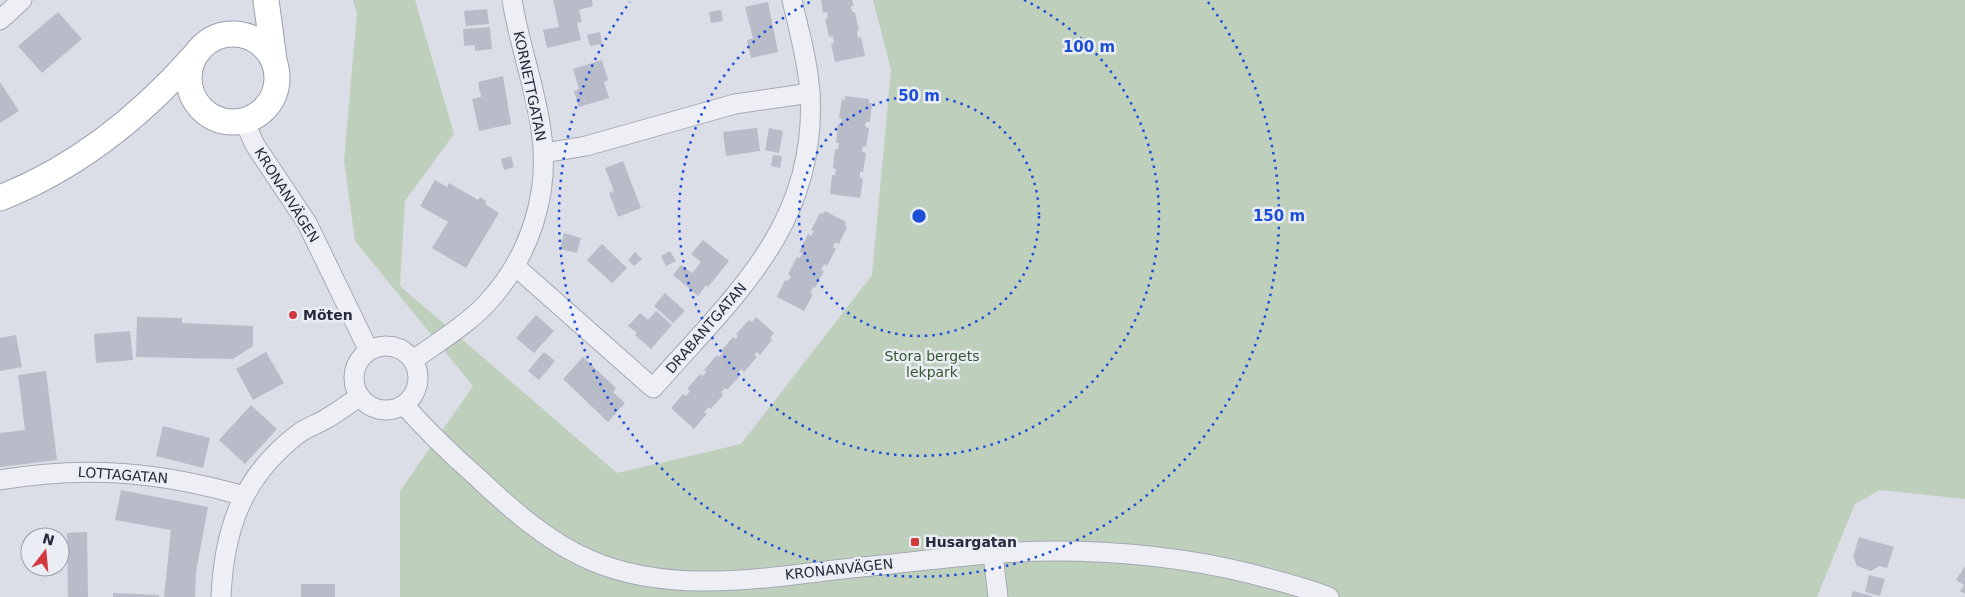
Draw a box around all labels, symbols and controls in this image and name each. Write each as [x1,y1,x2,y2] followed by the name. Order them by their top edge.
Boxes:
[511,29,549,143] street label: KORNETTGATAN
[1063,38,1115,56] text: 100 m
[898,87,940,105] text: 50 m
[251,144,323,245] street label: KRONANVÄGEN
[910,207,928,225] centre of rings
[1253,207,1305,225] text: 150 m
[662,280,750,376] street label: DRABANTGATAN
[303,307,353,323] place label: Möten
[287,309,299,321] marker: Möten
[884,348,980,380] park label: Stora bergets lekpark
[77,464,169,486] street label: LOTTAGATAN
[20,527,70,577] north arrow
[41,530,56,549] text: N
[925,534,1017,550] place label: Husargatan
[909,536,921,548] marker: Husargatan
[784,554,894,583] street label: KRONANVÄGEN

